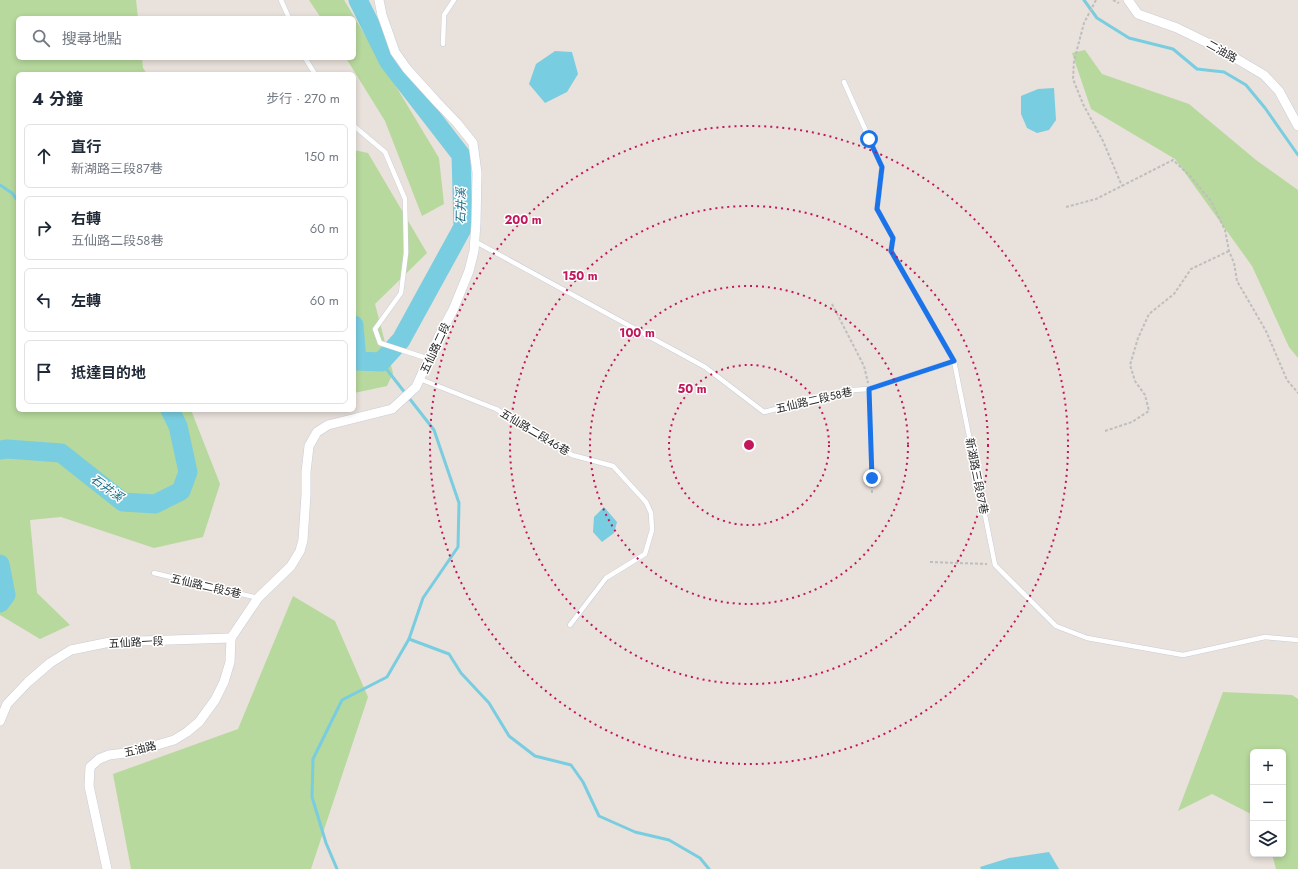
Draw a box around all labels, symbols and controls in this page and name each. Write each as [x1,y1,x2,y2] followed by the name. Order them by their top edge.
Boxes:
[16,16,356,60] search box
[30,27,52,49] icon: search
[62,28,122,50] text: 搜尋地點
[1204,36,1240,66] street label: 二油路
[32,87,83,111] text: 4 分鐘
[266,89,340,108] text: 步行 · 270 m
[860,130,878,148] route start
[71,136,101,158] text: 直行
[33,145,55,167] icon: ahead
[304,147,339,166] text: 150 m
[71,159,163,178] text: 新湖路三段87巷
[452,186,470,224] water label: 石井溪
[71,208,101,230] text: 右轉
[504,211,542,229] text: 200 m
[33,217,55,239] icon: right
[310,219,339,238] text: 60 m
[71,231,163,250] text: 五仙路二段58巷
[562,267,598,285] text: 150 m
[33,289,55,311] icon: left
[71,290,101,312] text: 左轉
[310,291,339,310] text: 60 m
[416,320,454,376] street label: 五仙路二段
[619,324,655,342] text: 100 m
[33,361,55,383] icon: arrive
[71,362,146,384] text: 抵達目的地
[677,380,707,398] text: 50 m
[774,383,854,417] street label: 五仙路二段58巷
[497,405,573,459] street label: 五仙路二段46巷
[962,436,992,516] street label: 新湖路三段87巷
[742,438,756,452] centre of rings
[863,469,881,487] route end
[87,470,128,507] water label: 石井溪
[169,570,243,602] street label: 五仙路二段5巷
[108,633,164,651] street label: 五仙路一段
[122,737,158,761] street label: 五油路
[1250,749,1286,857] map controls
[1250,749,1286,785] button: +
[1250,785,1286,821] button: −
[1250,821,1286,857] button: layers

